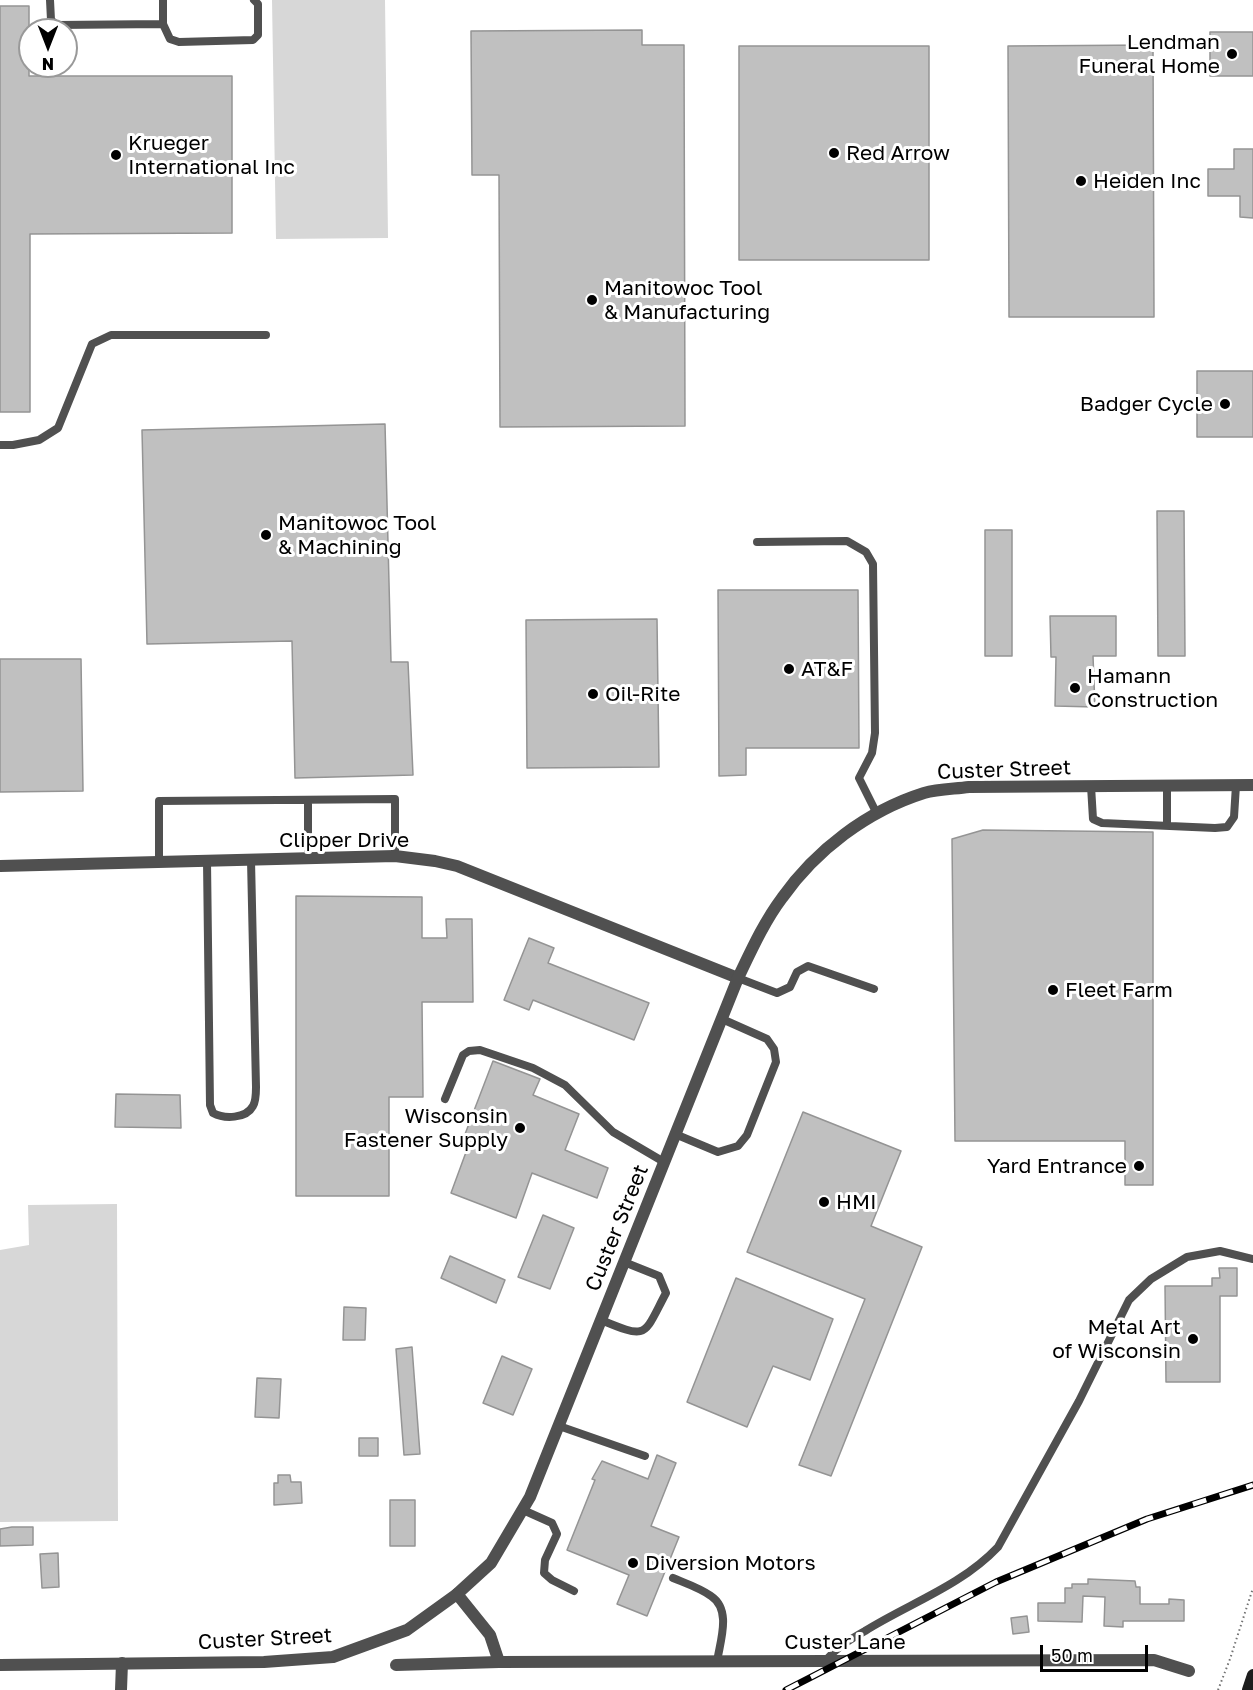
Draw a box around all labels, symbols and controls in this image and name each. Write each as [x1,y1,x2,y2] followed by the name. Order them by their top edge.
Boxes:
[18,18,78,78] north arrow
[1079,29,1220,79] place label: Lendman Funeral Home
[1225,47,1239,61] marker: Lendman Funeral Home
[42,54,54,74] text: N
[128,130,295,180] place label: Krueger International Inc
[846,140,950,166] place label: Red Arrow
[827,146,841,160] marker: Red Arrow
[109,148,123,162] marker: Krueger International Inc
[1093,168,1201,194] place label: Heiden Inc
[1074,174,1088,188] marker: Heiden Inc
[604,275,770,325] place label: Manitowoc Tool & Manufacturing
[585,293,599,307] marker: Manitowoc Tool & Manufacturing
[1080,391,1213,417] place label: Badger Cycle
[1218,397,1232,411] marker: Badger Cycle
[278,510,436,560] place label: Manitowoc Tool & Machining
[259,528,273,542] marker: Manitowoc Tool & Machining
[801,656,853,682] place label: AT&F
[782,662,796,676] marker: AT&F
[1087,663,1218,713] place label: Hamann Construction
[605,681,681,707] place label: Oil-Rite
[1068,681,1082,695] marker: Hamann Construction
[586,687,600,701] marker: Oil-Rite
[936,755,1072,785] street label: Custer Street
[279,827,409,853] street label: Clipper Drive
[1065,977,1173,1003] place label: Fleet Farm
[1046,983,1060,997] marker: Fleet Farm
[344,1103,508,1153] place label: Wisconsin Fastener Supply
[513,1121,527,1135] marker: Wisconsin Fastener Supply
[987,1153,1127,1179] place label: Yard Entrance
[1132,1159,1146,1173] marker: Yard Entrance
[580,1161,654,1295] street label: Custer Street
[836,1189,877,1215] place label: HMI
[817,1195,831,1209] marker: HMI
[1052,1314,1181,1364] place label: Metal Art of Wisconsin
[1186,1332,1200,1346] marker: Metal Art of Wisconsin
[645,1550,816,1576] place label: Diversion Motors
[626,1556,640,1570] marker: Diversion Motors
[197,1623,333,1655] street label: Custer Street
[784,1629,906,1655] street label: Custer Lane
[1043,1633,1151,1671] scale bar
[1051,1644,1093,1666] text: 50 m

